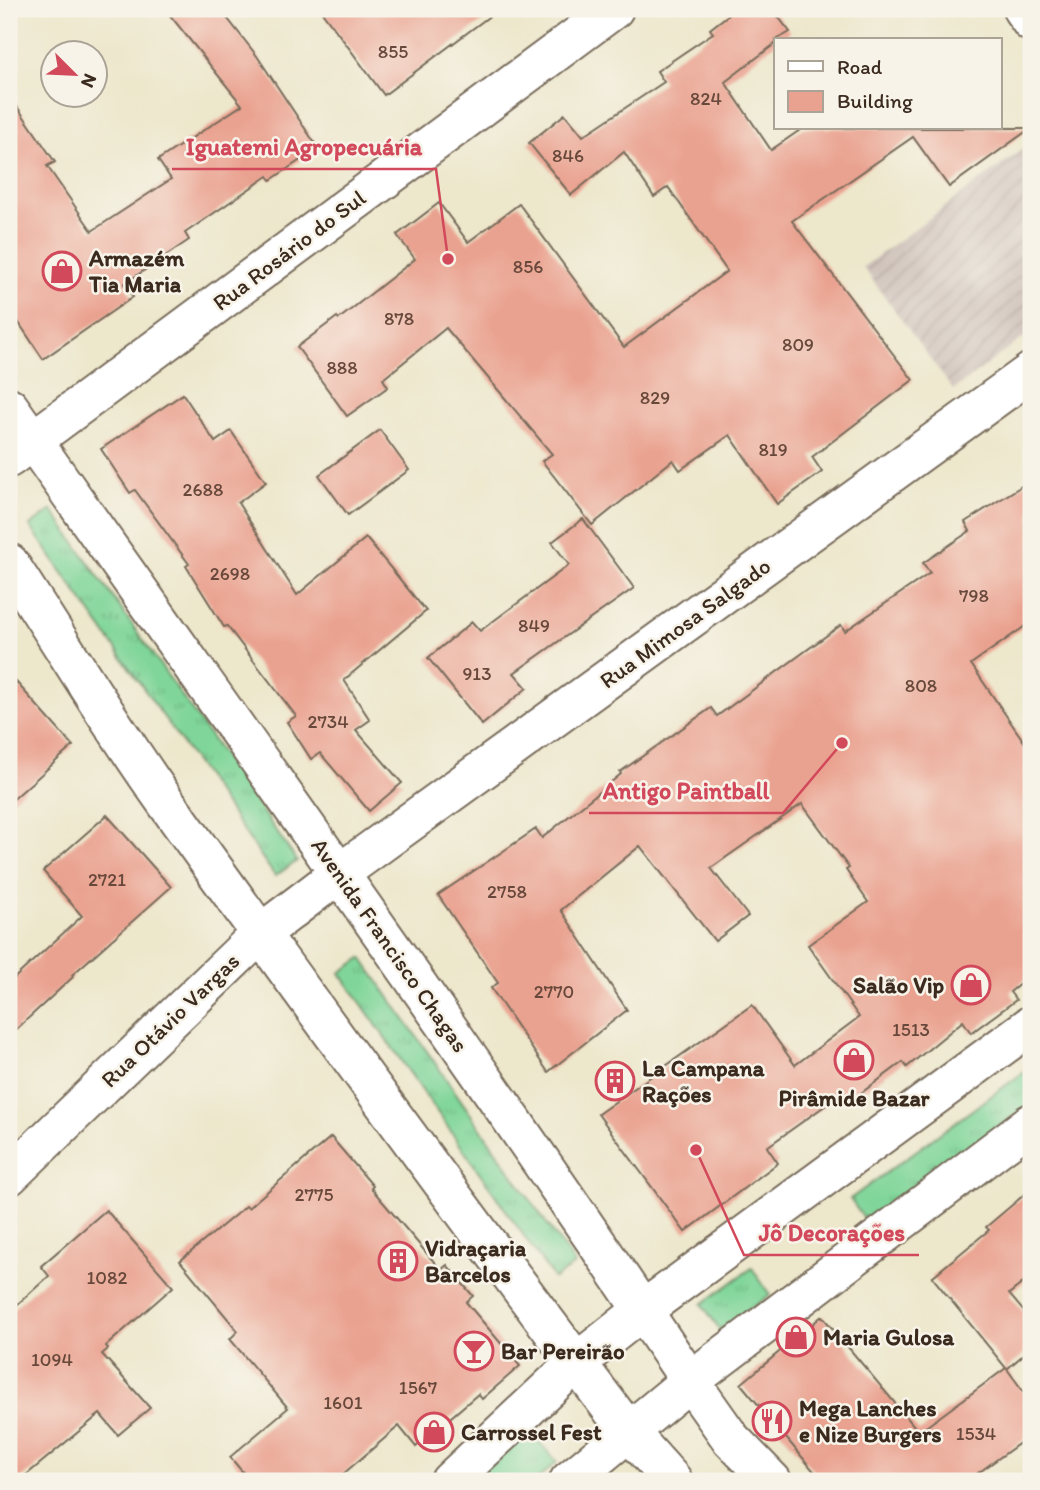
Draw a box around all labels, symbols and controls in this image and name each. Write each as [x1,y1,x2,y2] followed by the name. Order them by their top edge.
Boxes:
[38,38,108,108] north arrow
[774,38,1002,130] legend
[378,40,408,63] house number: 855
[837,54,883,79] text: Road
[76,70,102,91] text: N
[690,87,722,110] house number: 824
[837,88,913,113] text: Building
[172,124,436,169] callout: Iguatemi Agropecuária
[186,132,423,162] text: Iguatemi Agropecuária
[552,144,584,167] house number: 846
[207,183,371,317] street label: Rua Rosário do Sul
[88,244,185,298] place label: Armazém Tia Maria
[41,250,83,292] shop icon: Armazém Tia Maria
[513,255,543,278] house number: 856
[384,307,414,330] house number: 878
[782,333,814,356] house number: 809
[326,356,358,379] house number: 888
[640,386,670,409] house number: 829
[758,438,788,461] house number: 819
[183,478,223,501] house number: 2688
[594,552,776,694] street label: Rua Mimosa Salgado
[210,562,250,585] house number: 2698
[959,584,989,607] house number: 798
[518,614,550,637] house number: 849
[462,662,492,685] house number: 913
[905,674,937,697] house number: 808
[307,710,349,733] house number: 2734
[589,768,783,813] callout: Antigo Paintball
[602,776,770,806] text: Antigo Paintball
[305,832,475,1058] street label: Avenida Francisco Chagas
[88,868,126,891] house number: 2721
[487,880,527,903] house number: 2758
[95,947,245,1093] street label: Rua Otávio Vargas
[950,964,992,1006] shop icon: Salão Vip
[853,971,944,999] place label: Salão Vip
[534,980,574,1003] house number: 2770
[892,1018,930,1041] house number: 1513
[833,1039,875,1081] shop icon: Pirâmide Bazar
[642,1054,766,1108] place label: La Campana Rações
[594,1060,636,1102] building icon: La Campana Rações
[779,1084,930,1112] place label: Pirâmide Bazar
[295,1183,333,1206] house number: 2775
[744,1210,919,1255] callout: Jô Decorações
[758,1218,905,1248] text: Jô Decorações
[425,1234,527,1288] place label: Vidraçaria Barcelos
[377,1240,419,1282] building icon: Vidraçaria Barcelos
[87,1266,127,1289] house number: 1082
[775,1316,817,1358] shop icon: Maria Gulosa
[823,1323,955,1351] place label: Maria Gulosa
[453,1330,495,1372] bar icon: Bar Pereirão
[501,1337,625,1365] place label: Bar Pereirão
[31,1348,73,1371] house number: 1094
[399,1376,437,1399] house number: 1567
[323,1391,363,1414] house number: 1601
[799,1394,942,1448] place label: Mega Lanches e Nize Burgers
[751,1400,793,1442] restaurant icon: Mega Lanches e Nize Burgers
[413,1411,455,1453] shop icon: Carrossel Fest
[461,1418,602,1446] place label: Carrossel Fest
[956,1422,996,1445] house number: 1534

